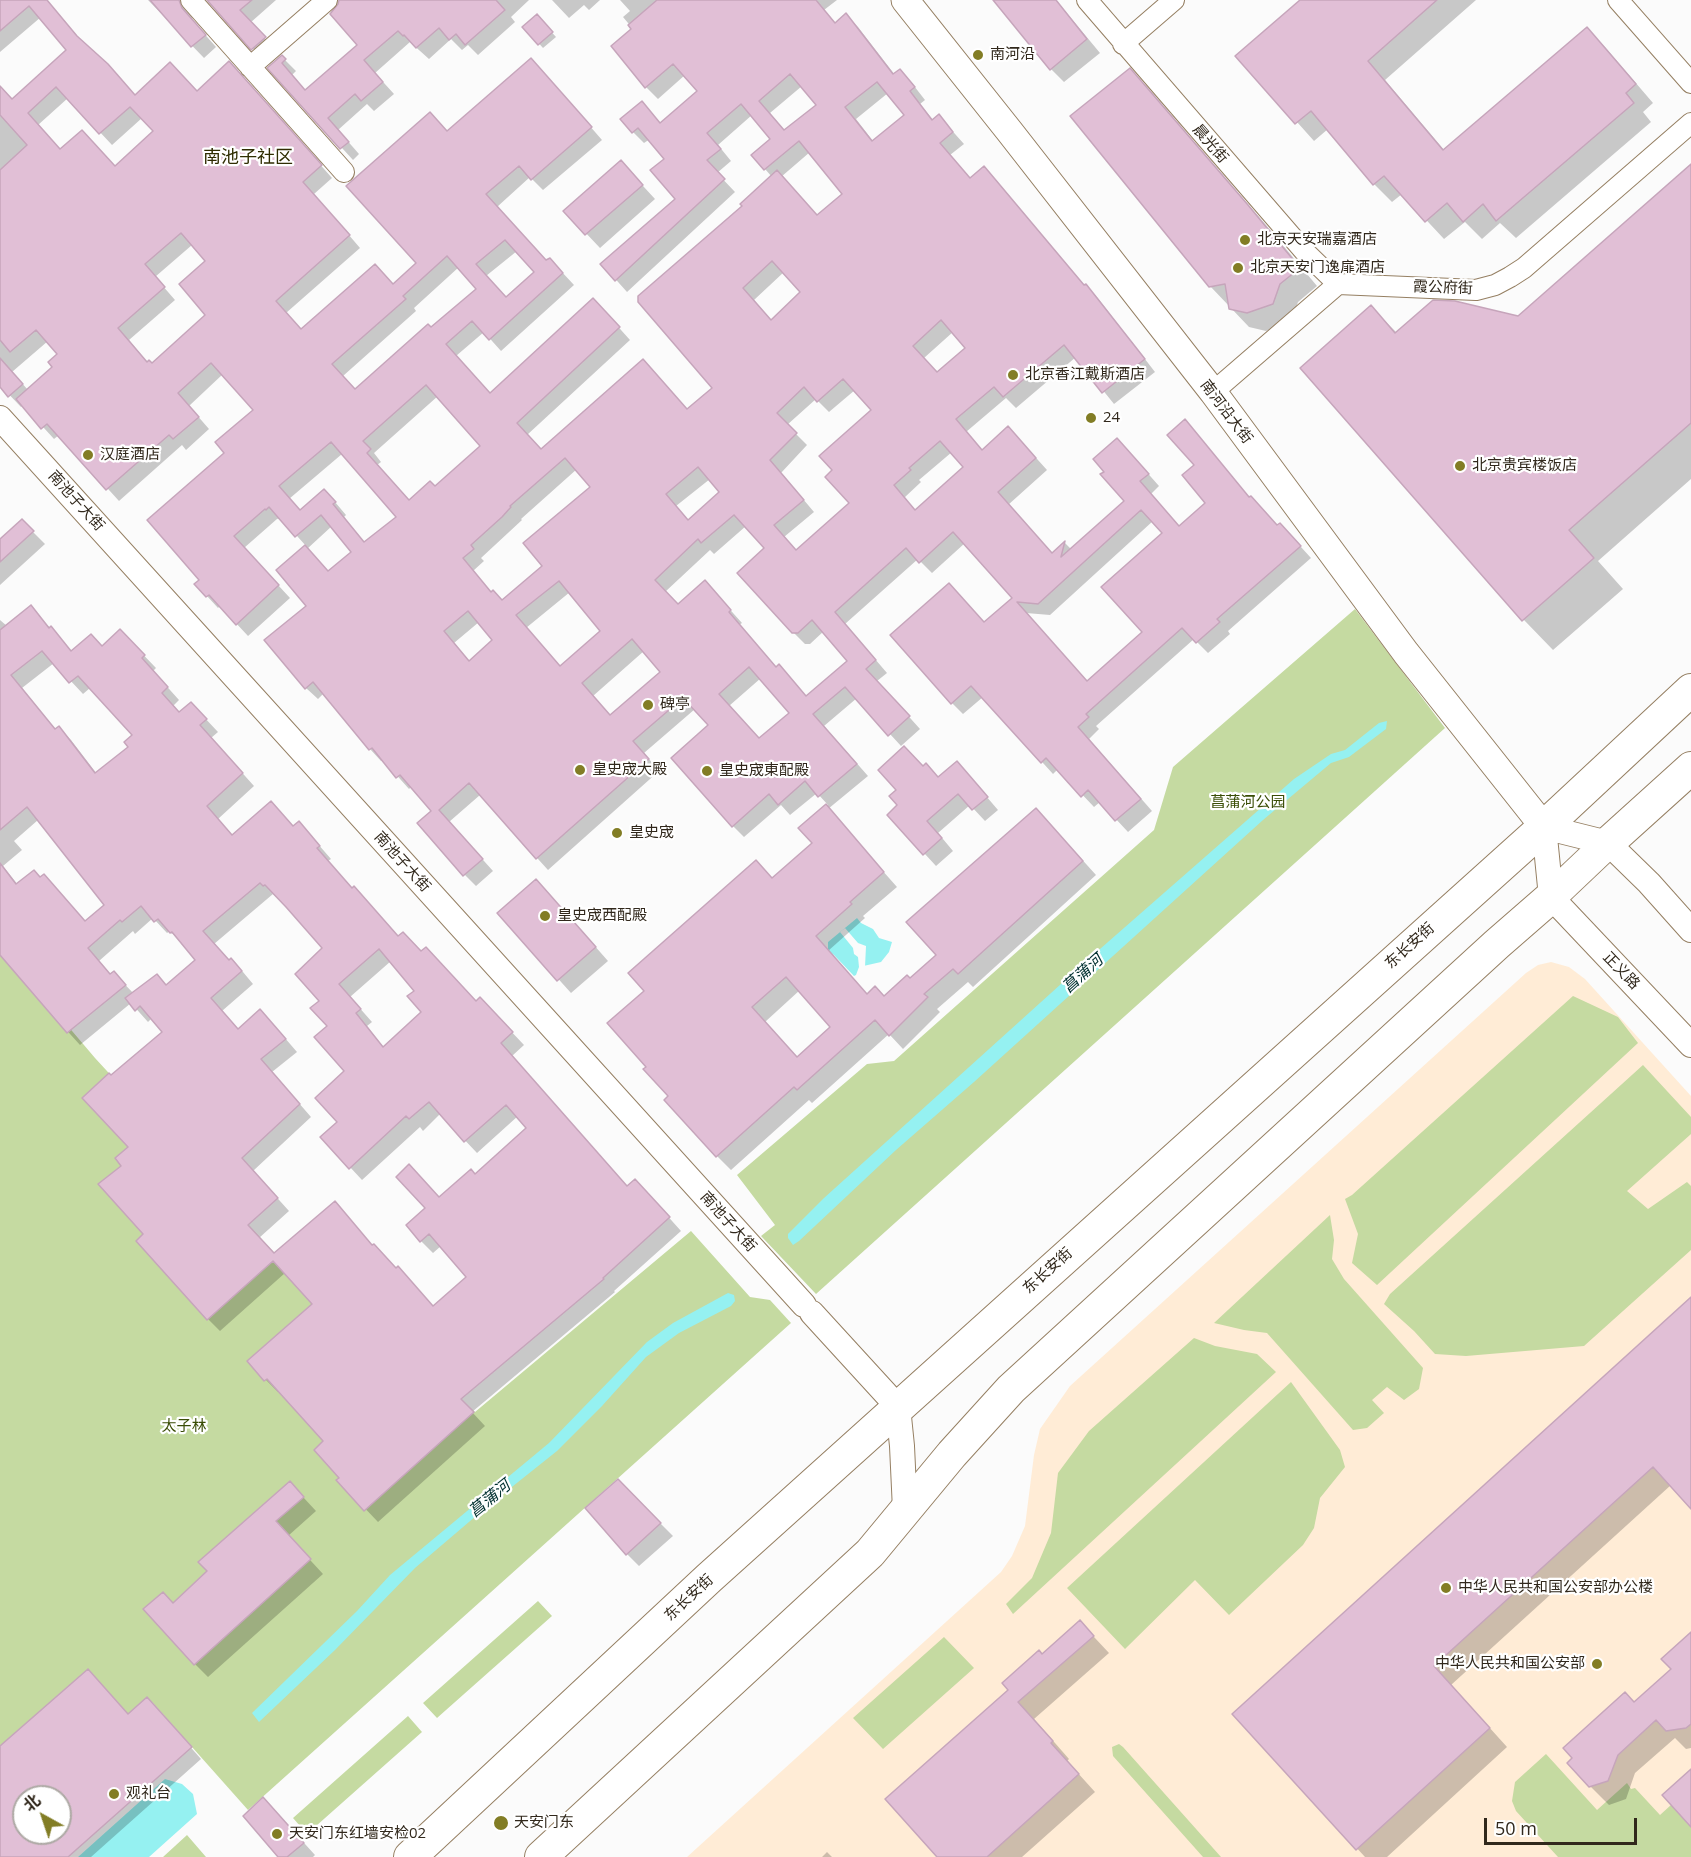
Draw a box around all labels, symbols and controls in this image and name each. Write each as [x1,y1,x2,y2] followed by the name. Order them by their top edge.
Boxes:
[990,46,1035,64] place label: 南河沿
[971,48,985,62] marker: 南河沿
[1188,121,1232,167] street label: 晨光街
[203,147,293,169] district label: 南池子社区
[1257,231,1377,249] place label: 北京天安瑞嘉酒店
[1238,233,1252,247] marker: 北京天安瑞嘉酒店
[1250,259,1385,277] place label: 北京天安门逸扉酒店
[1231,261,1245,275] marker: 北京天安门逸扉酒店
[1413,278,1473,298] street label: 霞公府街
[1025,366,1145,384] place label: 北京香江戴斯酒店
[1006,368,1020,382] marker: 北京香江戴斯酒店
[1196,377,1256,447] street label: 南河沿大街
[1103,409,1120,427] place label: 24
[1084,411,1098,425] marker: 24
[100,446,160,464] place label: 汉庭酒店
[81,448,95,462] marker: 汉庭酒店
[1472,457,1577,475] place label: 北京贵宾楼饭店
[1453,459,1467,473] marker: 北京贵宾楼饭店
[44,467,108,535] street label: 南池子大街
[660,696,690,714] place label: 碑亭
[641,698,655,712] marker: 碑亭
[592,761,667,779] place label: 皇史宬大殿
[719,762,809,780] place label: 皇史宬東配殿
[573,763,587,777] marker: 皇史宬大殿
[700,764,714,778] marker: 皇史宬東配殿
[1211,794,1285,812] park label: 菖蒲河公园
[629,824,674,842] place label: 皇史宬
[610,826,624,840] marker: 皇史宬
[370,828,434,896] street label: 南池子大街
[557,907,647,925] place label: 皇史宬西配殿
[538,909,552,923] marker: 皇史宬西配殿
[1382,919,1438,973] street label: 东长安街
[1599,949,1643,993] street label: 正义路
[1059,951,1107,997] water label: 菖蒲河
[696,1188,760,1256] street label: 南池子大街
[1020,1244,1076,1298] street label: 东长安街
[162,1418,206,1436] park label: 太子林
[465,1476,515,1522] water label: 菖蒲河
[661,1571,717,1625] street label: 东长安街
[1458,1579,1653,1597] place label: 中华人民共和国公安部办公楼
[1439,1581,1453,1595] marker: 中华人民共和国公安部办公楼
[1435,1655,1585,1673] place label: 中华人民共和国公安部
[1590,1657,1604,1671] marker: 中华人民共和国公安部
[12,1785,72,1845] north arrow
[126,1785,171,1803] place label: 观礼台
[107,1787,121,1801] marker: 观礼台
[19,1789,45,1816] text: 北
[1487,1806,1640,1844] scale bar
[492,1814,510,1832] marker: 天安门东
[514,1814,574,1832] place label: 天安门东
[1495,1816,1537,1840] text: 50 m
[289,1825,426,1843] place label: 天安门东红墙安检02
[270,1827,284,1841] marker: 天安门东红墙安检02

